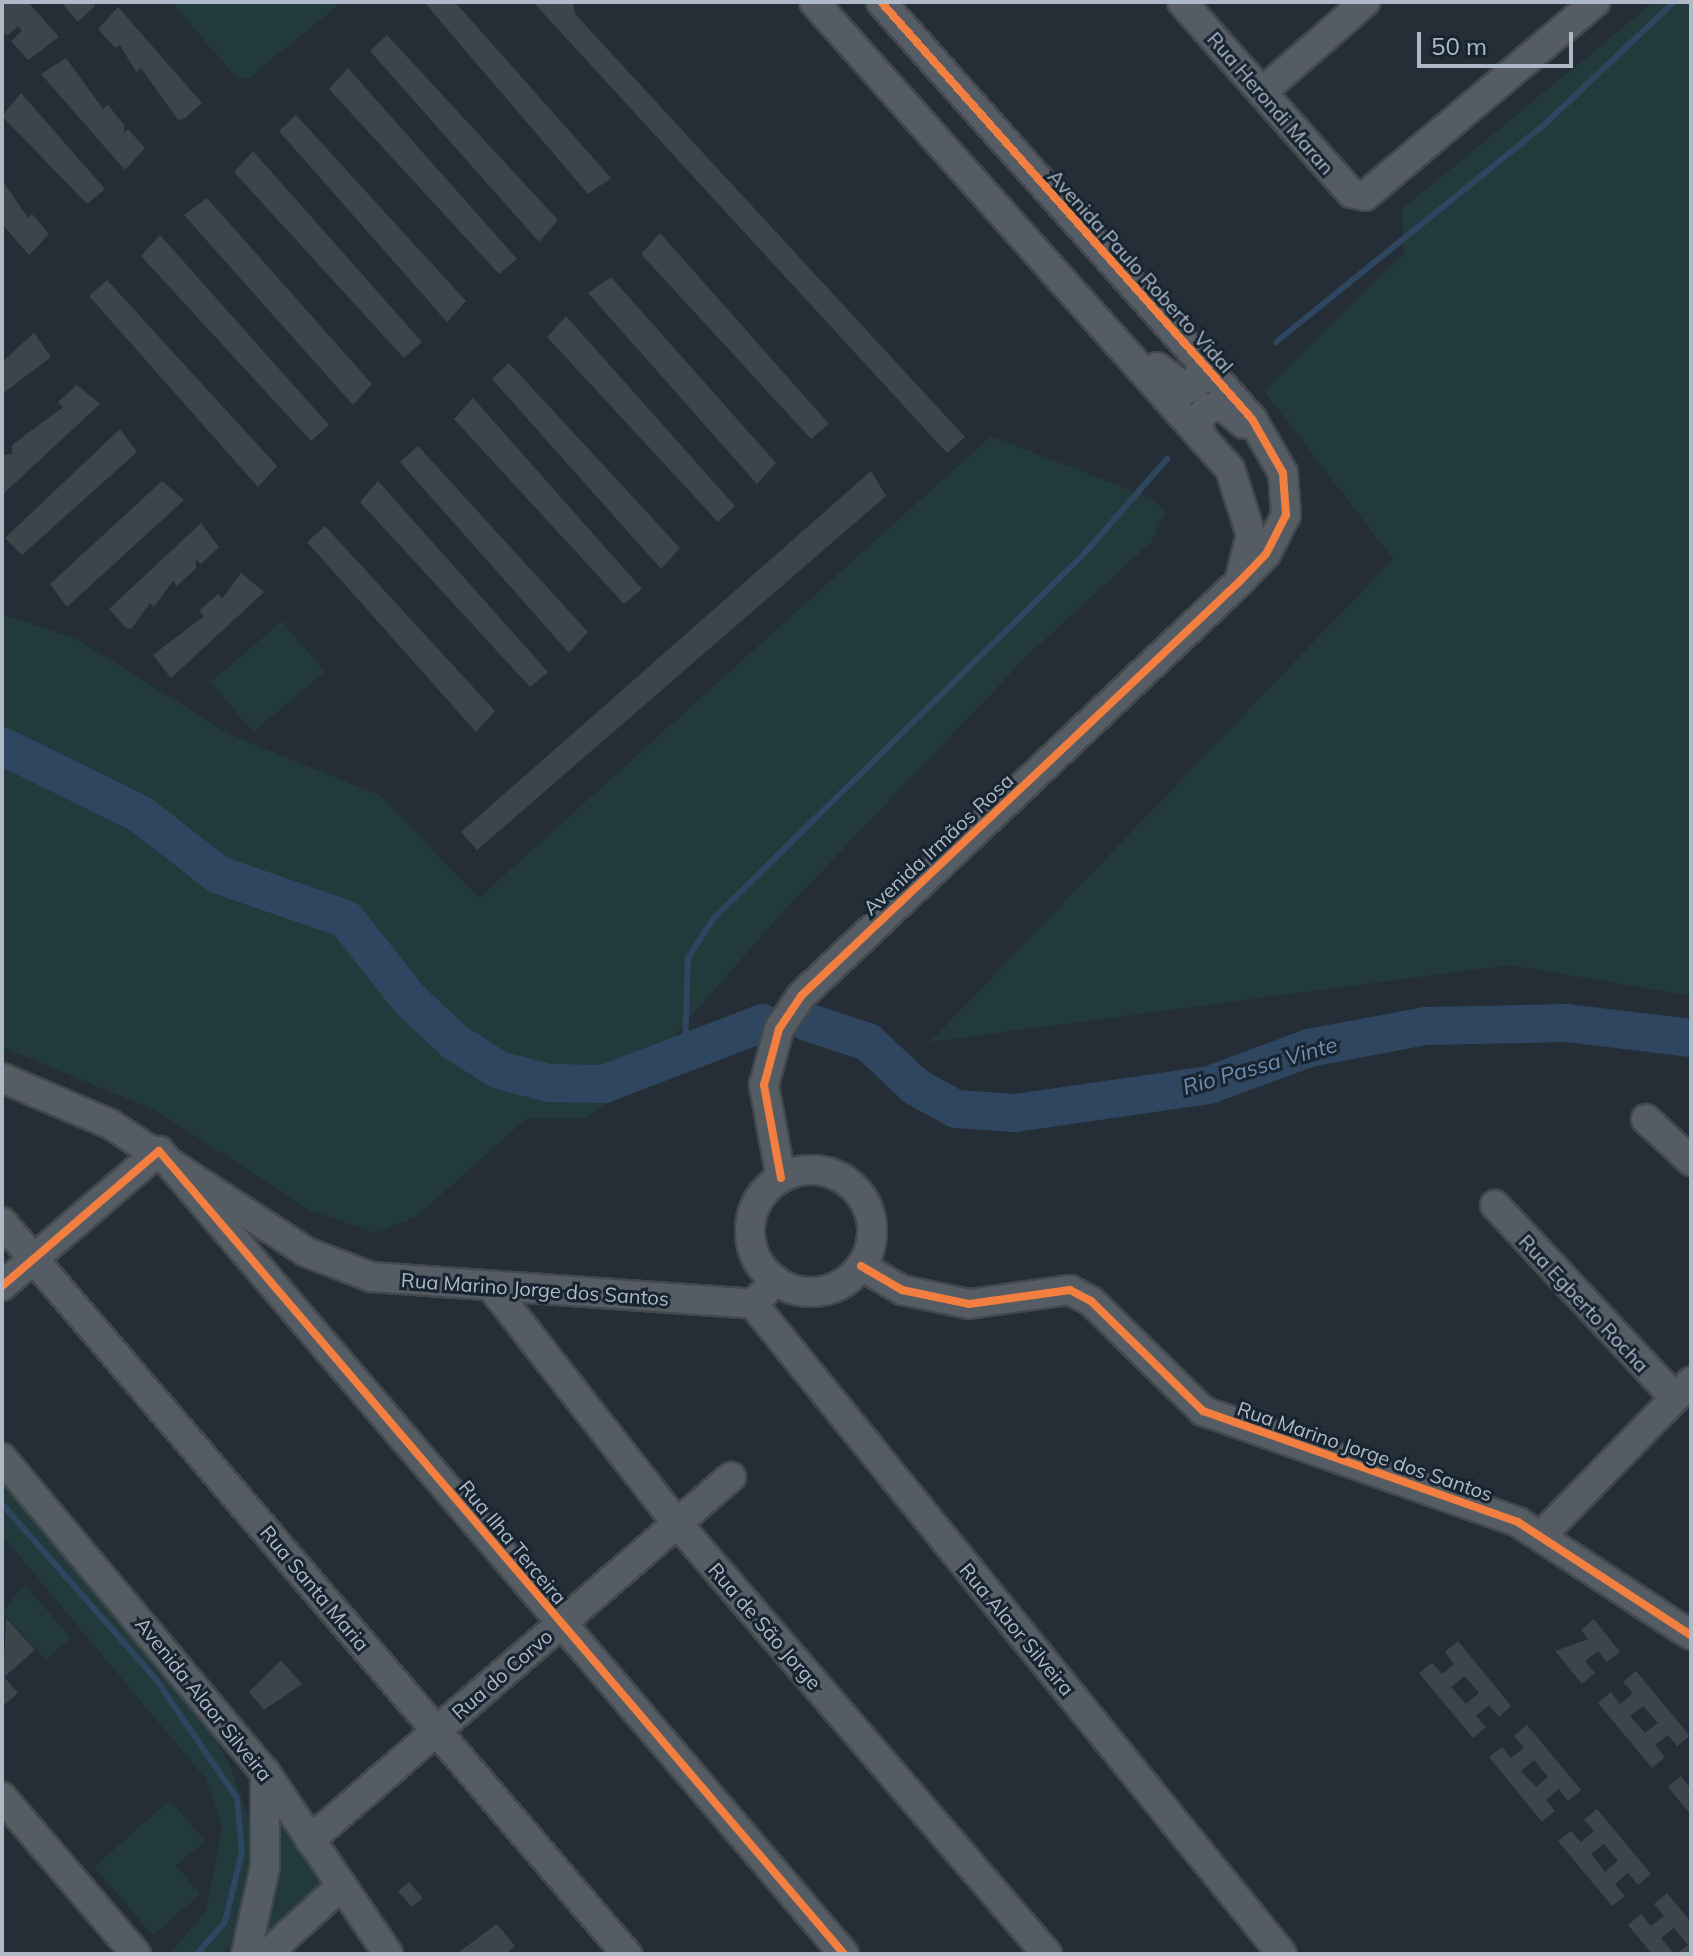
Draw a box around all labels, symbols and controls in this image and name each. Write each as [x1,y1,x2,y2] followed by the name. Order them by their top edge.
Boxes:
[1421,16,1577,66] scale bar
[1203,27,1339,179] street label: Rua Herondi Maran
[1431,31,1487,61] text: 50 m
[1043,164,1239,378] street label: Avenida Paulo Roberto Vidal
[858,768,1018,920] street label: Avenida Irmãos Rosa
[1180,1031,1340,1101] water label: Rio Passa Vinte
[1514,1229,1654,1377] street label: Rua Egberto Rocha
[400,1268,670,1310] street label: Rua Marino Jorge dos Santos
[1234,1396,1496,1506] street label: Rua Marino Jorge dos Santos
[454,1475,572,1609] street label: Rua Ilha Terceira
[256,1520,374,1656] street label: Rua Santa Maria
[704,1558,826,1694] street label: Rua de São Jorge
[955,1558,1079,1700] street label: Rua Alaor Silveira
[131,1612,277,1786] street label: Avenida Alaor Silveira
[447,1624,557,1724] street label: Rua do Corvo

